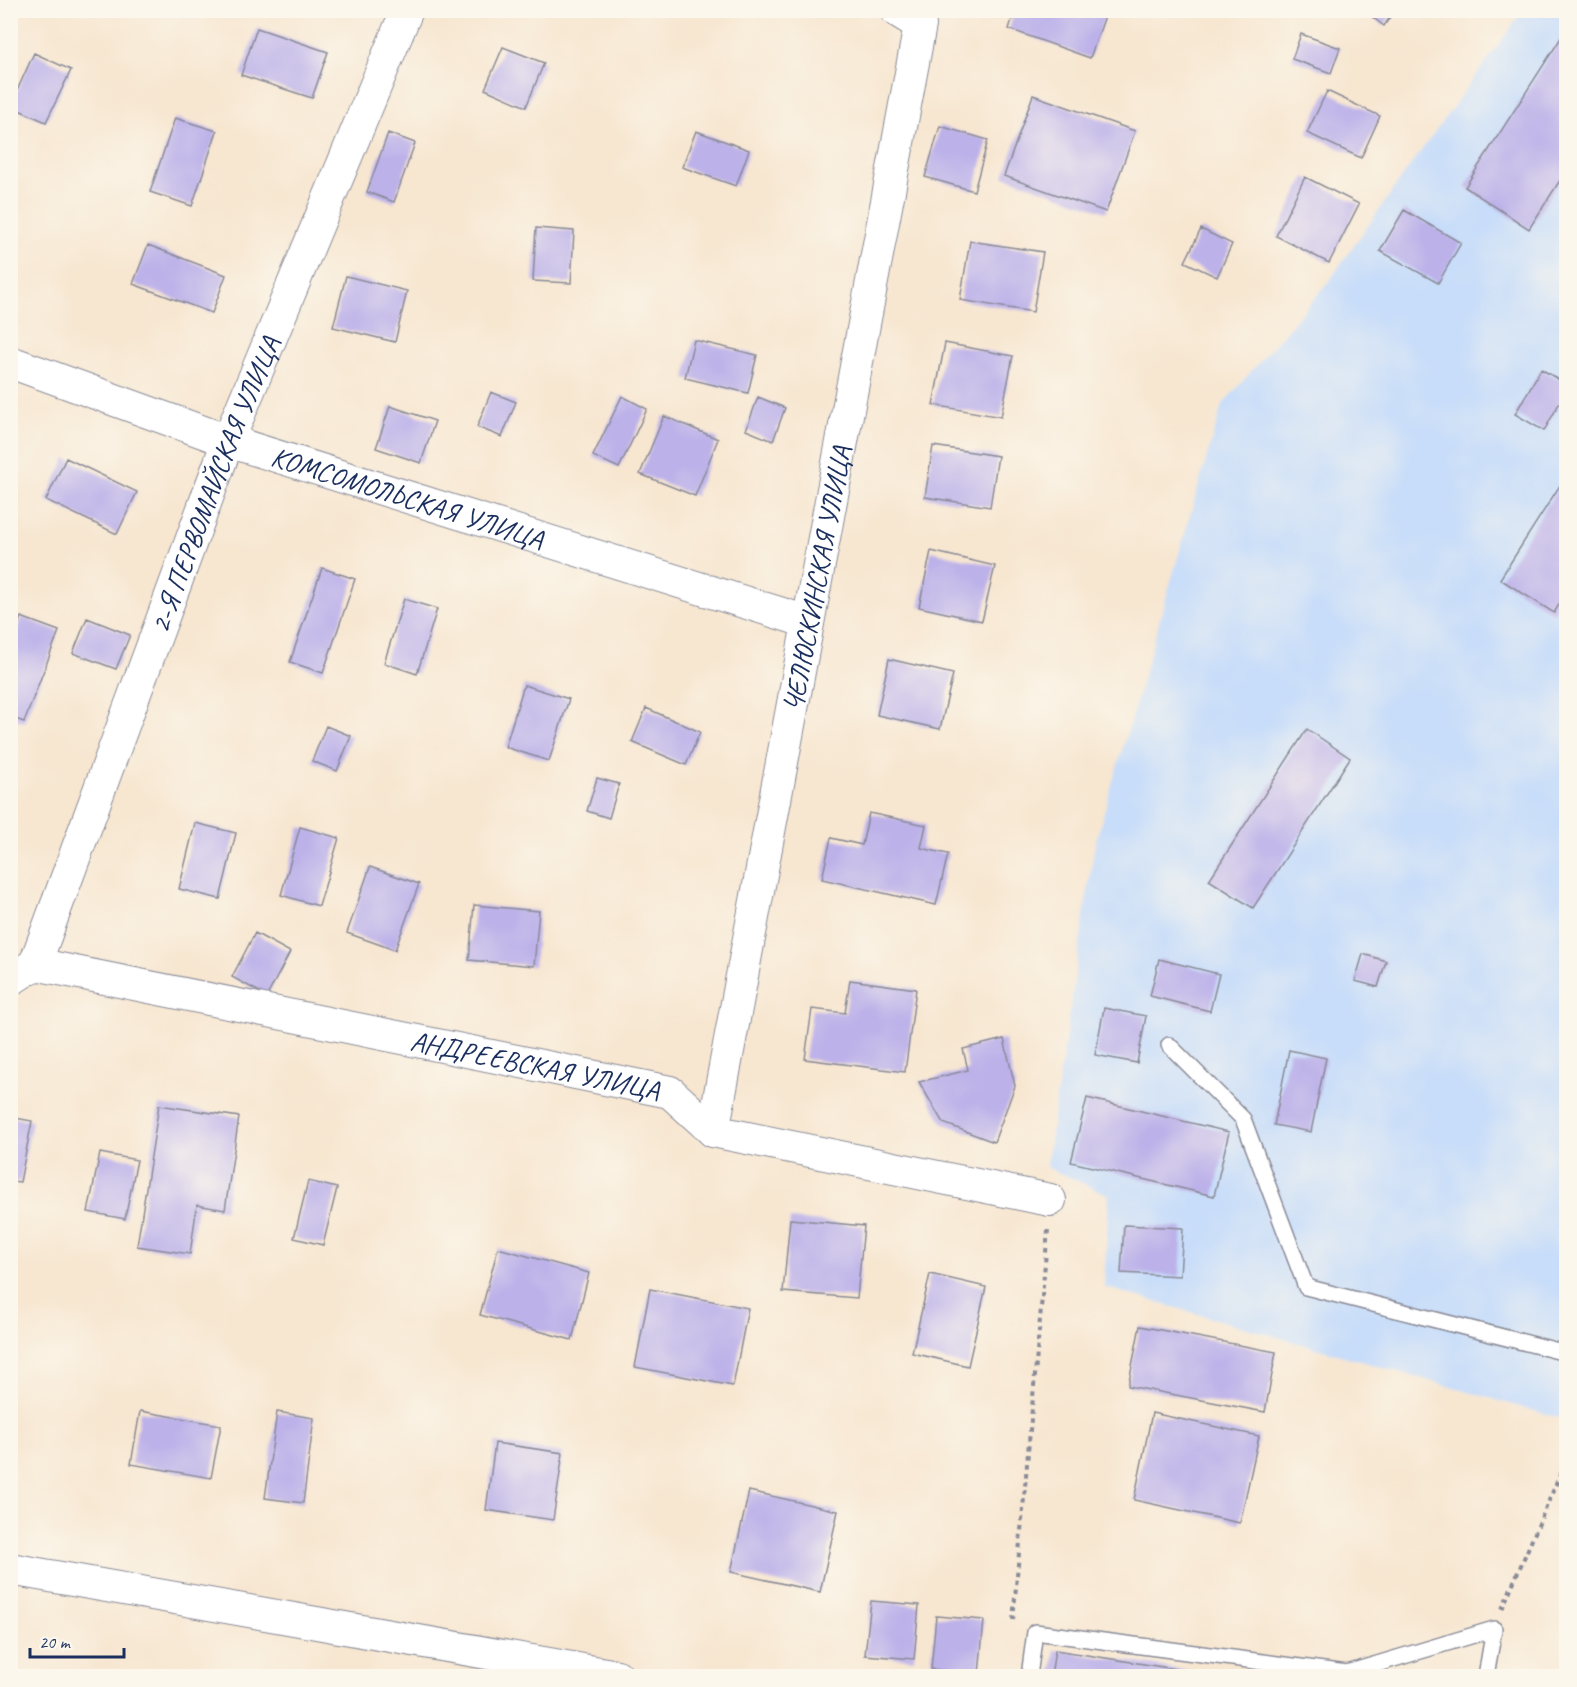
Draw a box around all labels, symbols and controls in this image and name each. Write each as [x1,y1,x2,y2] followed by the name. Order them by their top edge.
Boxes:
[141,330,287,637] street label: 2-Я ПЕРВОМАЙСКАЯ УЛИЦА
[267,438,549,556] street label: КОМСОМОЛЬСКАЯ УЛИЦА
[774,442,858,714] street label: ЧЕЛЮСКИНСКАЯ УЛИЦА
[408,1023,664,1107] street label: АНДРЕЕВСКАЯ УЛИЦА
[30,1621,124,1659] scale bar
[39,1631,72,1653] text: 20 m

